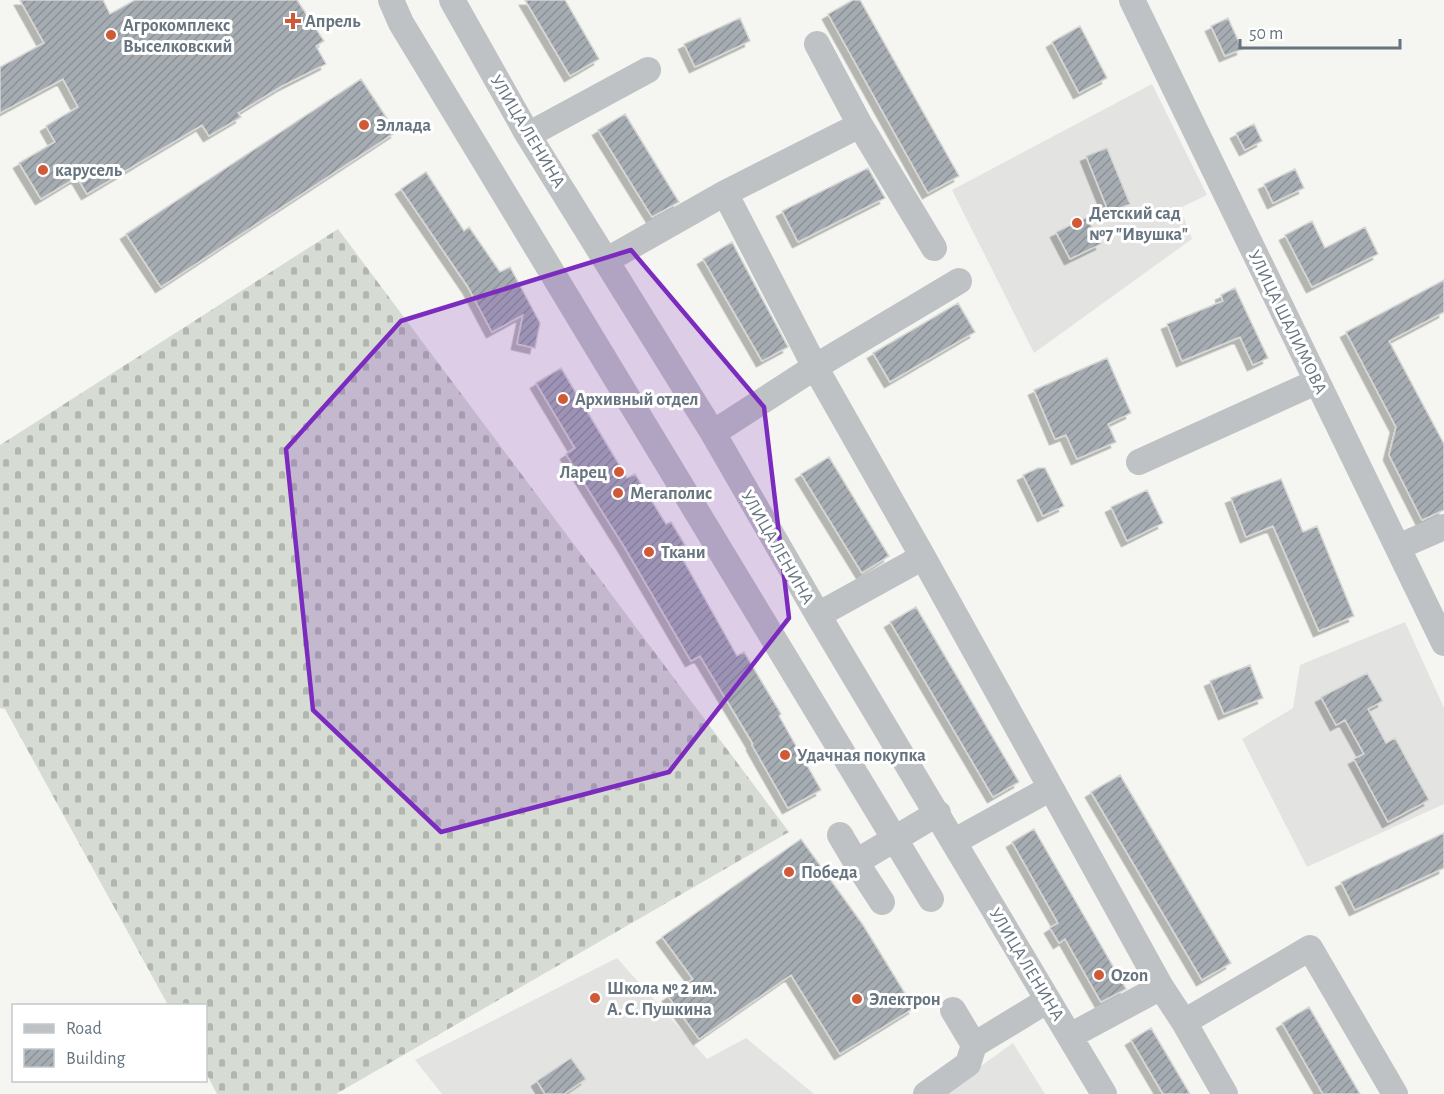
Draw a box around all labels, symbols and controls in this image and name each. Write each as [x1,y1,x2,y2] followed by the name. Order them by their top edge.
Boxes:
[1240,12,1400,50] scale bar
[305,13,361,31] place label: Апрель
[286,14,300,28] marker: Апрель
[123,17,232,56] place label: Агрокомплекс Выселковский
[1249,25,1283,43] text: 50 m
[104,28,118,42] marker: Агрокомплекс Выселковский
[486,72,568,191] street label: УЛИЦА ЛЕНИНА
[376,117,432,135] place label: Эллада
[357,118,371,132] marker: Эллада
[55,162,123,180] place label: карусель
[36,163,50,177] marker: карусель
[1089,205,1188,244] place label: Детский сад №7 "Ивушка"
[1070,216,1084,230] marker: Детский сад №7 "Ивушка"
[1244,248,1330,398] street label: УЛИЦА ШАЛИМОВА
[575,391,699,409] place label: Архивный отдел
[556,392,570,406] marker: Архивный отдел
[560,464,607,482] place label: Ларец
[612,465,626,479] marker: Ларец
[630,485,712,503] place label: Мегаполис
[611,486,625,500] marker: Мегаполис
[737,488,817,608] street label: УЛИЦА ЛЕНИНА
[661,544,706,562] place label: Ткани
[642,545,656,559] marker: Ткани
[797,747,926,765] place label: Удачная покупка
[778,748,792,762] marker: Удачная покупка
[801,864,858,882] place label: Победа
[782,865,796,879] marker: Победа
[985,905,1067,1024] street label: УЛИЦА ЛЕНИНА
[1111,967,1148,985] place label: Ozon
[1092,968,1106,982] marker: Ozon
[607,980,717,1019] place label: Школа № 2 им. А. С. Пушкина
[588,991,602,1005] marker: Школа № 2 им. А. С. Пушкина
[869,991,941,1009] place label: Электрон
[850,992,864,1006] marker: Электрон
[12,1004,207,1082] legend
[66,1020,102,1038] text: Road
[66,1050,126,1068] text: Building

